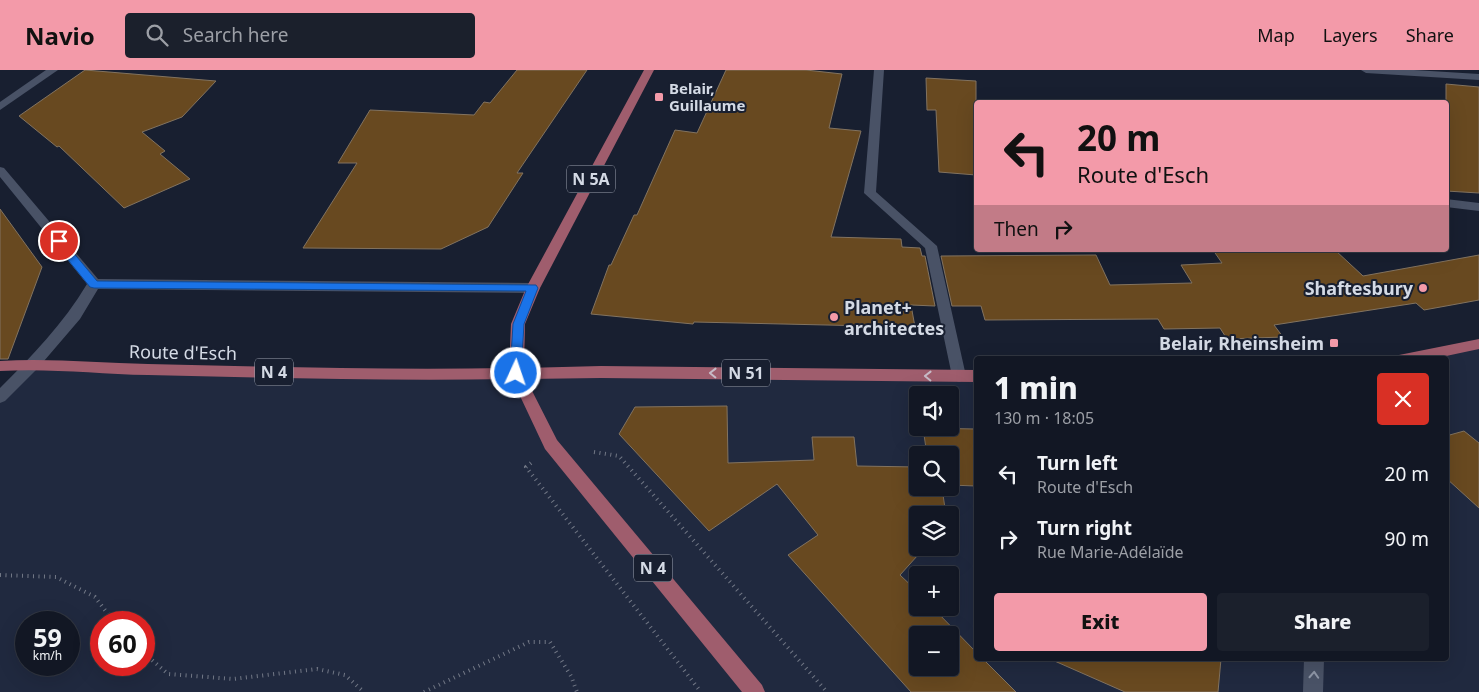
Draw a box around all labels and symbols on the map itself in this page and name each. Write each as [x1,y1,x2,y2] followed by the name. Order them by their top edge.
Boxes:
[669,78,745,115] place label: Belair, Guillaume
[653,91,665,103] marker: Belair, Guillaume
[567,166,615,192] road number: N 5A
[38,220,80,262] pin
[1305,276,1414,300] place label: Shaftesbury
[1417,282,1429,294] marker: Shaftesbury
[844,295,944,340] place label: Planet+ architectes
[828,311,840,323] marker: Planet+ architectes
[1159,331,1324,355] place label: Belair, Rheinsheim
[1328,337,1340,349] marker: Belair, Rheinsheim
[129,339,237,365] street label: Route d'Esch
[489,346,541,398] position arrow
[255,358,293,386] road number: N 4
[722,360,770,386] road number: N 51
[708,368,716,378] one-way arrow
[923,371,931,381] one-way arrow
[634,554,672,582] road number: N 4
[90,611,155,676] speed limit sign: 60
[1308,671,1319,679] one-way arrow

